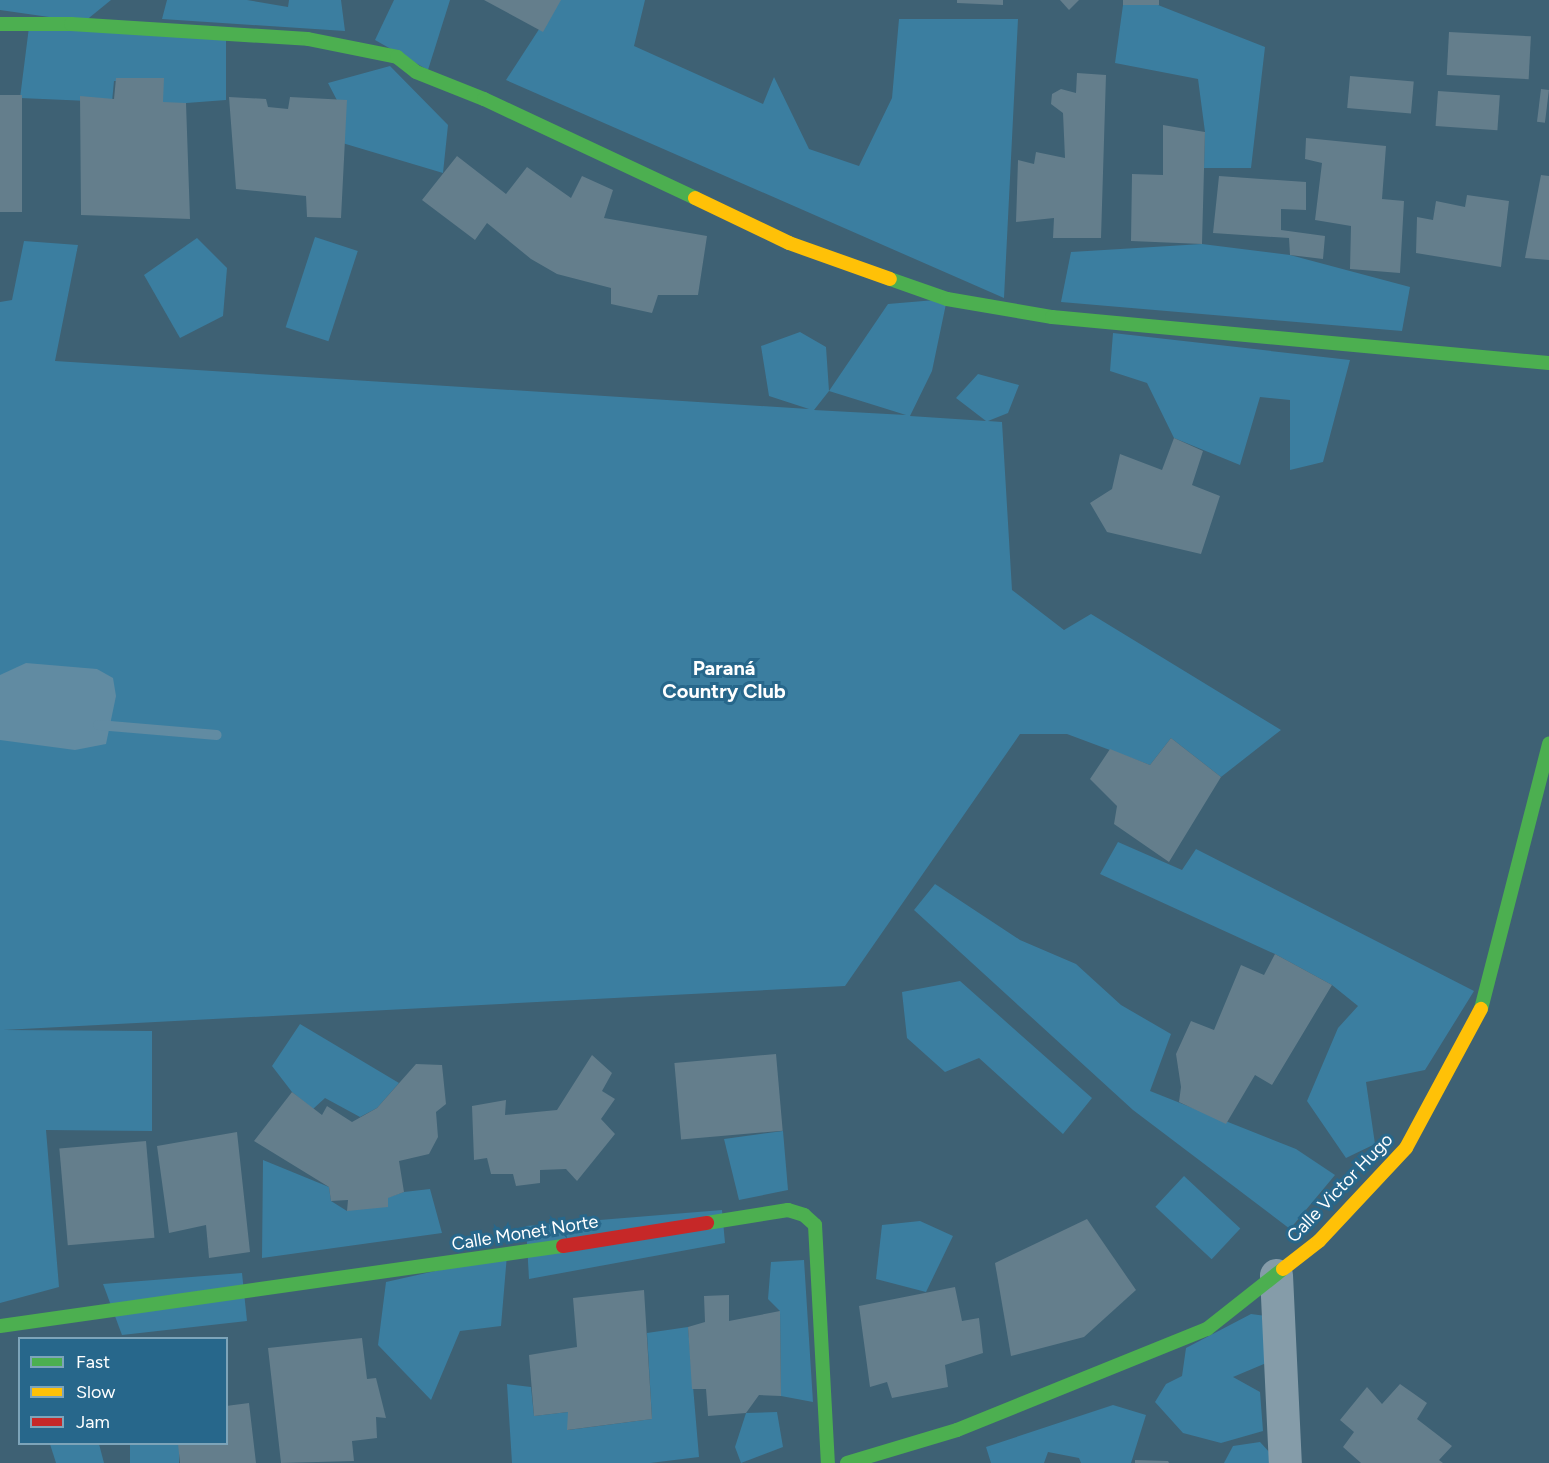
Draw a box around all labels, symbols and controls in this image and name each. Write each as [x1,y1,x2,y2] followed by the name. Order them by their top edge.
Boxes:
[662,657,786,704] district label: Paraná Country Club
[1283,1129,1397,1247] street label: Calle Victor Hugo
[450,1211,600,1255] street label: Calle Monet Norte
[18,1337,228,1445] legend
[76,1351,110,1373] text: Fast
[76,1381,115,1403] text: Slow
[76,1411,110,1433] text: Jam

